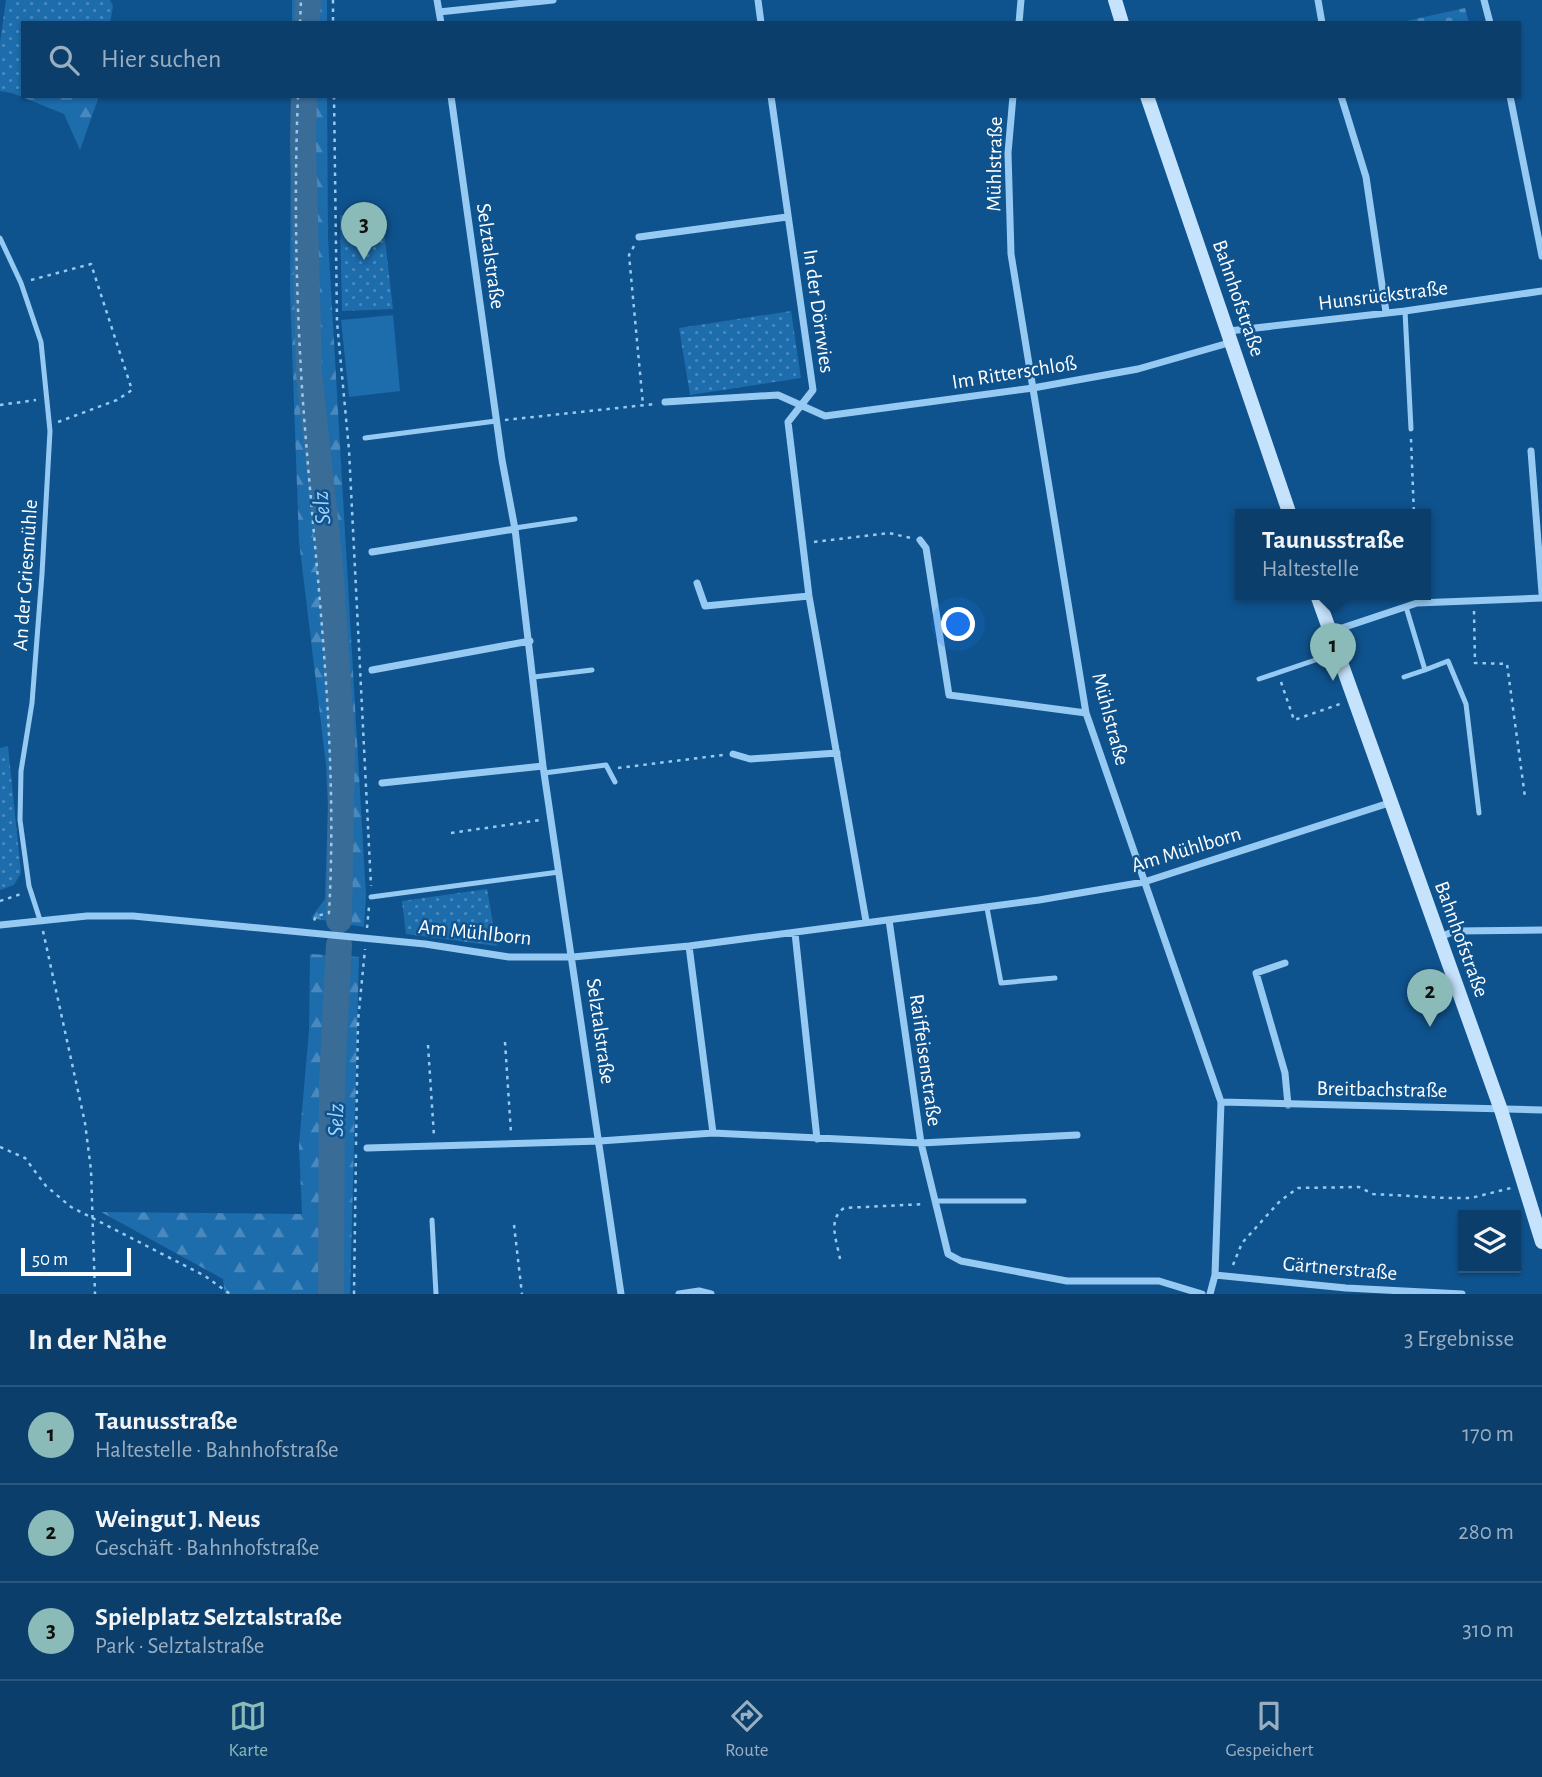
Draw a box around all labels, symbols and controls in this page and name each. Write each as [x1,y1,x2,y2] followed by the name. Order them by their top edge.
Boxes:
[21,21,1521,98] search box
[45,41,83,79] icon: search
[101,46,222,72] text: Hier suchen
[983,116,1006,212] street label: Mühlstraße
[341,202,387,260] pin: 3
[473,202,508,310] street label: Selztalstraße
[1209,237,1268,359] street label: Bahnhofstraße
[799,248,838,374] street label: In der Dörrwies
[1317,277,1449,314] street label: Hunsrückstraße
[950,352,1078,393] street label: Im Ritterschloß
[310,490,335,526] water label: Selz
[10,499,41,652] street label: An der Griesmühle
[1235,509,1431,600] popup
[1262,527,1404,553] text: Taunusstraße
[1262,558,1359,581] text: Haltestelle
[941,607,975,641] your location
[1310,623,1356,681] pin: 1
[1088,671,1133,768] street label: Mühlstraße
[1129,823,1244,876] street label: Am Mühlborn
[1431,878,1492,1000] street label: Bahnhofstraße
[417,916,533,949] street label: Am Mühlborn
[1407,969,1453,1027] pin: 2
[583,977,618,1085] street label: Selztalstraße
[906,993,945,1128] street label: Raiffeisenstraße
[1316,1078,1448,1101] street label: Breitbachstraße
[325,1103,348,1137] water label: Selz
[1458,1210,1521,1273] map controls
[1458,1210,1521,1273] button: layers
[21,1245,131,1277] scale bar
[32,1250,68,1269] text: 50 m
[1282,1253,1398,1284] street label: Gärtnerstraße
[28,1325,167,1355] text: In der Nähe
[1404,1328,1514,1351] text: 3 Ergebnisse
[95,1408,238,1434] text: Taunusstraße
[47,1423,55,1446] text: 1
[1462,1423,1514,1446] text: 170 m
[95,1439,339,1462] text: Haltestelle · Bahnhofstraße
[95,1506,261,1532] text: Weingut J. Neus
[46,1521,56,1544] text: 2
[1458,1521,1514,1544] text: 280 m
[95,1537,319,1560] text: Geschäft · Bahnhofstraße
[95,1604,342,1630] text: Spielplatz Selztalstraße
[46,1619,56,1642] text: 3
[1462,1619,1514,1642] text: 310 m
[95,1635,264,1658] text: Park · Selztalstraße
[229,1697,268,1762] tab: Karte
[725,1697,768,1762] tab: Route
[1225,1697,1313,1762] tab: Gespeichert

